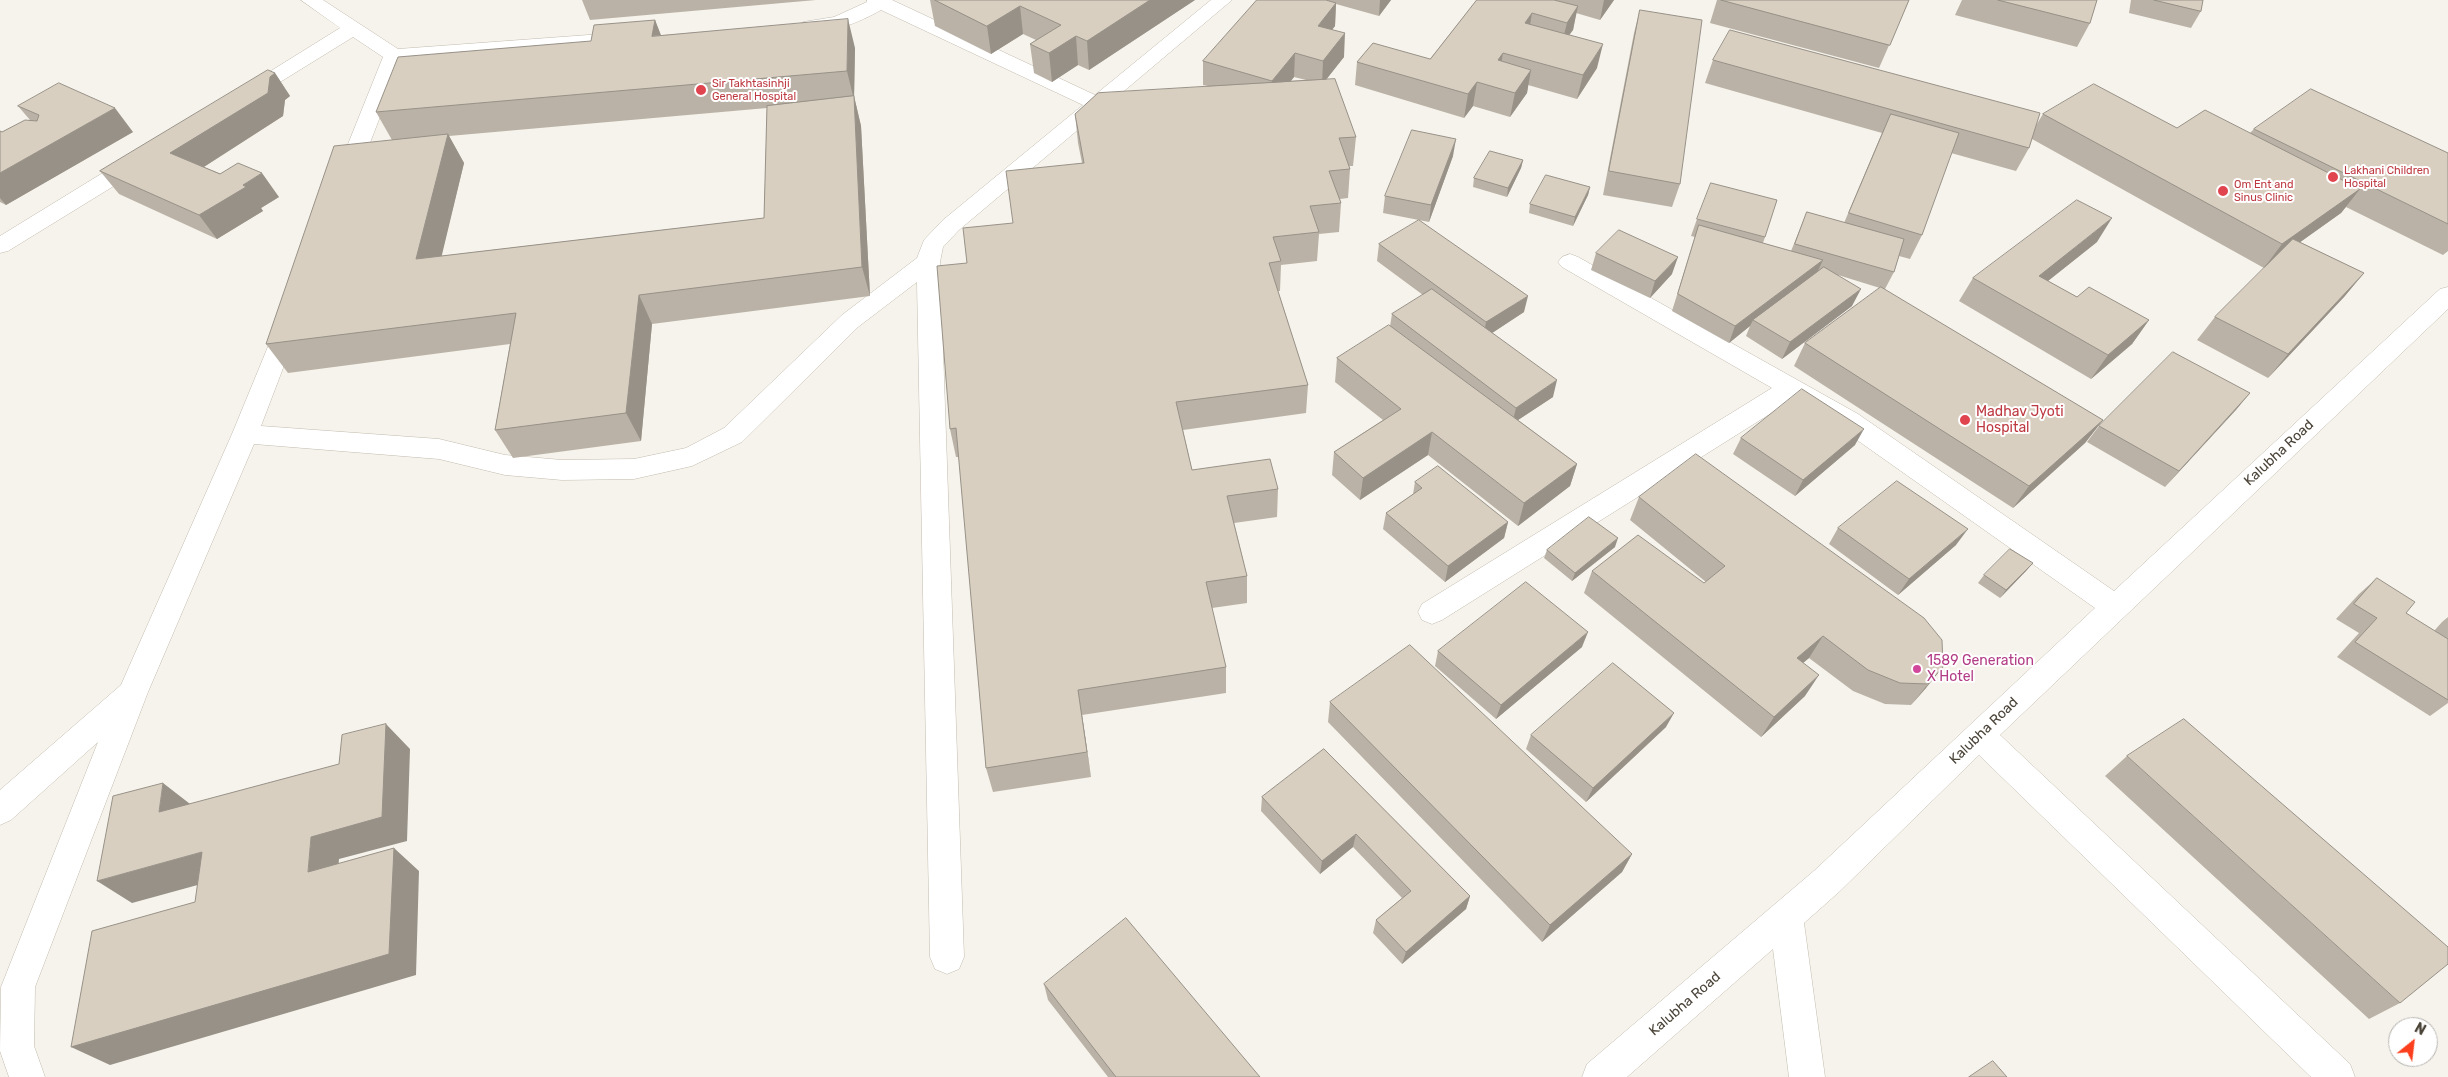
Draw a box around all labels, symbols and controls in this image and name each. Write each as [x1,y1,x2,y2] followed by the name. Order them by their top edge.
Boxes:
[712,77,796,103] place label: Sir Takhtasinhji General Hospital
[694,83,708,97] marker: Sir Takhtasinhji General Hospital
[2344,164,2430,190] place label: Lakhani Children Hospital
[2326,170,2340,184] marker: Lakhani Children Hospital
[2234,178,2293,204] place label: Om Ent and Sinus Clinic
[2216,184,2230,198] marker: Om Ent and Sinus Clinic
[1976,404,2064,437] place label: Madhav Jyoti Hospital
[1958,413,1972,427] marker: Madhav Jyoti Hospital
[2241,416,2317,490] street label: Kalubha Road
[1927,653,2034,686] place label: 1589 Generation X Hotel
[1911,663,1923,675] marker: 1589 Generation X Hotel
[1946,694,2022,768] street label: Kalubha Road
[1646,968,1724,1040] street label: Kalubha Road
[2388,1017,2438,1067] north arrow
[2411,1019,2429,1039] text: N

